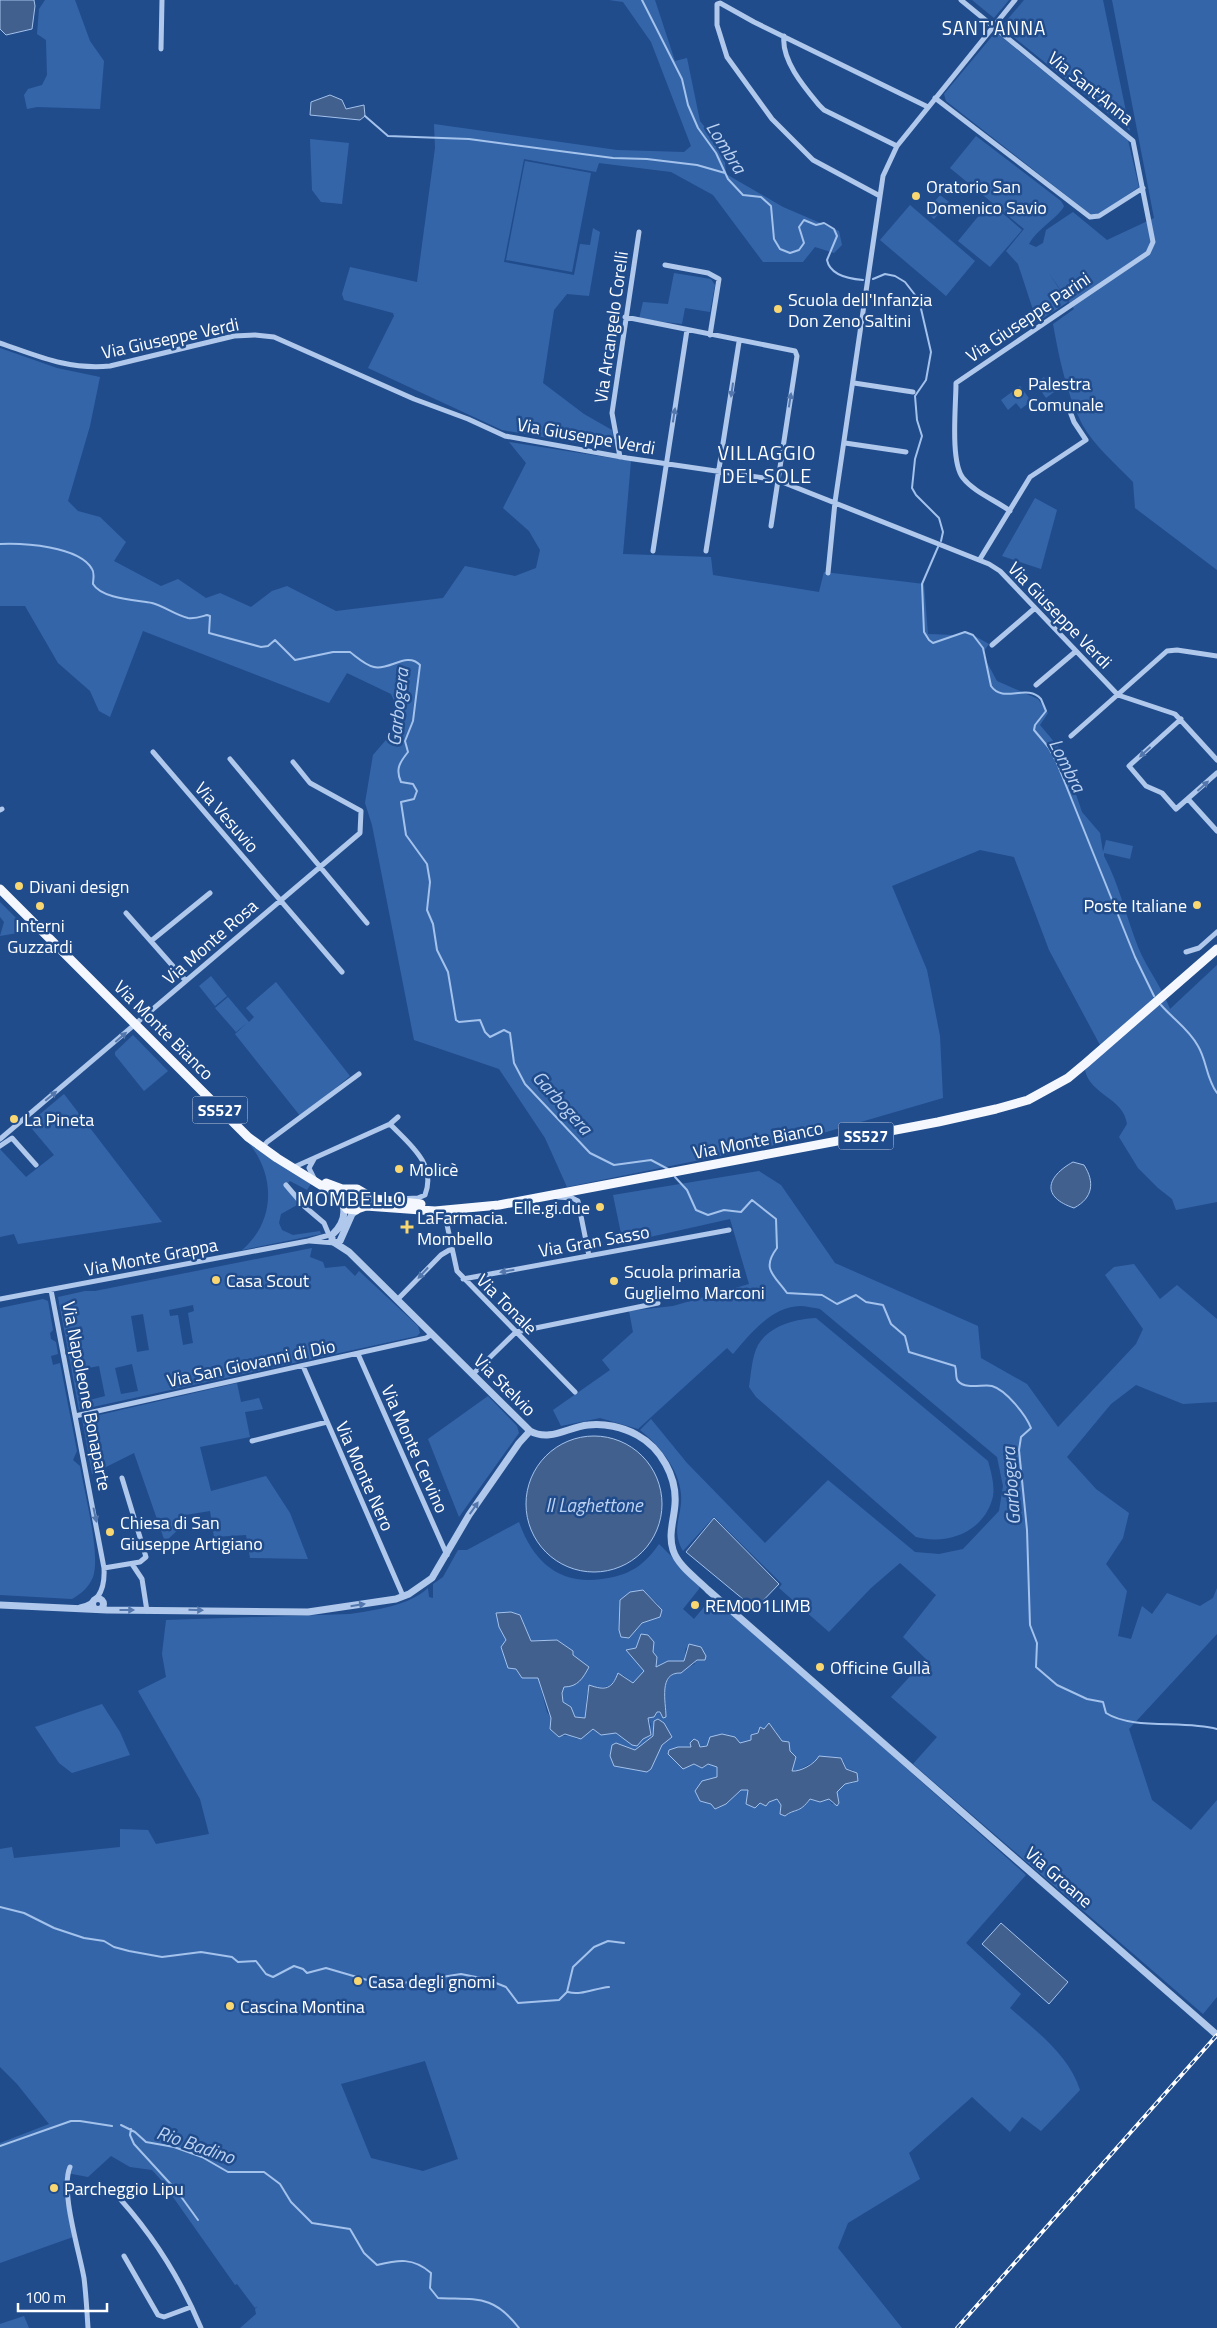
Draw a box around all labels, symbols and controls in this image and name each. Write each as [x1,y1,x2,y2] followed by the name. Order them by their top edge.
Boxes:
[942,13,1046,42] district label: SANT'ANNA
[1042,45,1140,131] street label: Via Sant'Anna
[700,115,755,180] water label: Lombra
[926,173,1047,221] place label: Oratorio San Domenico Savio
[910,190,922,202] marker: Oratorio San Domenico Savio
[587,249,635,405] street label: Via Arcangelo Corelli
[960,265,1096,369] street label: Via Giuseppe Parini
[788,286,932,334] place label: Scuola dell'Infanzia Don Zeno Saltini
[772,303,784,315] marker: Scuola dell'Infanzia Don Zeno Saltini
[99,310,241,366] street label: Via Giuseppe Verdi
[1028,370,1104,418] place label: Palestra Comunale
[727,382,735,398] one-way arrow
[1012,387,1024,399] marker: Palestra Comunale
[786,392,794,408] one-way arrow
[671,407,679,423] one-way arrow
[515,411,657,461] street label: Via Giuseppe Verdi
[717,437,817,491] district label: VILLAGGIO DEL SOLE
[1002,555,1118,675] street label: Via Giuseppe Verdi
[378,665,416,747] water label: Garbogera
[1042,733,1094,798] water label: Lombra
[1140,746,1152,758] one-way arrow
[188,776,266,858] street label: Via Vesuvio
[1196,780,1209,791] one-way arrow
[29,873,130,900] place label: Divani design
[13,880,25,892] marker: Divani design
[1084,892,1187,919] place label: Poste Italiane
[156,893,264,991] street label: Via Monte Rosa
[1191,899,1203,911] marker: Poste Italiane
[34,900,46,912] marker: Interni Guzzardi
[7,912,73,960] place label: Interni Guzzardi
[108,974,220,1086] street label: Via Monte Bianco
[115,1031,127,1043] one-way arrow
[526,1063,601,1142] water label: Garbogera
[44,1091,57,1102] one-way arrow
[192,1096,248,1124] road number: SS527
[24,1106,94,1133] place label: La Pineta
[8,1113,20,1125] marker: La Pineta
[691,1114,825,1166] street label: Via Monte Bianco
[838,1122,894,1150] road number: SS527
[409,1156,458,1183] place label: Molicè
[393,1163,405,1175] marker: Molicè
[297,1183,407,1214] district label: MOMBELLO
[514,1194,590,1221] place label: Elle.gi.due
[594,1201,606,1213] marker: Elle.gi.due
[417,1204,508,1252] place label: LaFarmacia. Mombello
[536,1218,652,1264] street label: Via Gran Sasso
[401,1221,413,1233] marker: LaFarmacia. Mombello
[82,1231,220,1283] street label: Via Monte Grappa
[624,1258,765,1306] place label: Scuola primaria Guglielmo Marconi
[226,1267,310,1294] place label: Casa Scout
[417,1267,429,1279] one-way arrow
[470,1267,544,1341] street label: Via Tonale
[498,1267,514,1275] one-way arrow
[210,1274,222,1286] marker: Casa Scout
[608,1275,620,1287] marker: Scuola primaria Guglielmo Marconi
[55,1299,119,1493] street label: Via Napoleone Bonaparte
[164,1332,338,1394] street label: Via San Giovanni di Dio
[468,1348,542,1422] street label: Via Stelvio
[375,1381,455,1517] street label: Via Monte Cervino
[329,1417,401,1535] street label: Via Monte Nero
[993,1445,1027,1526] water label: Garbogera
[545,1490,644,1519] water label: Il Laghettone
[469,1501,479,1515] one-way arrow
[91,1508,99,1523] one-way arrow
[120,1509,263,1557] place label: Chiesa di San Giuseppe Artigiano
[104,1526,116,1538] marker: Chiesa di San Giuseppe Artigiano
[705,1592,811,1619] place label: REM001LIMB
[689,1599,701,1611] marker: REM001LIMB
[350,1600,366,1608] one-way arrow
[120,1606,136,1614] one-way arrow
[188,1606,204,1614] one-way arrow
[830,1654,930,1681] place label: Officine Gullà
[814,1661,826,1673] marker: Officine Gullà
[1019,1840,1099,1914] street label: Via Groane
[368,1968,496,1995] place label: Casa degli gnomi
[352,1975,364,1987] marker: Casa degli gnomi
[240,1993,365,2020] place label: Cascina Montina
[224,2000,236,2012] marker: Cascina Montina
[153,2117,240,2171] water label: Rio Badino
[64,2175,184,2202] place label: Parcheggio Lipu
[48,2182,60,2194] marker: Parcheggio Lipu
[18,2280,106,2312] scale bar
[25,2286,66,2309] text: 100 m

